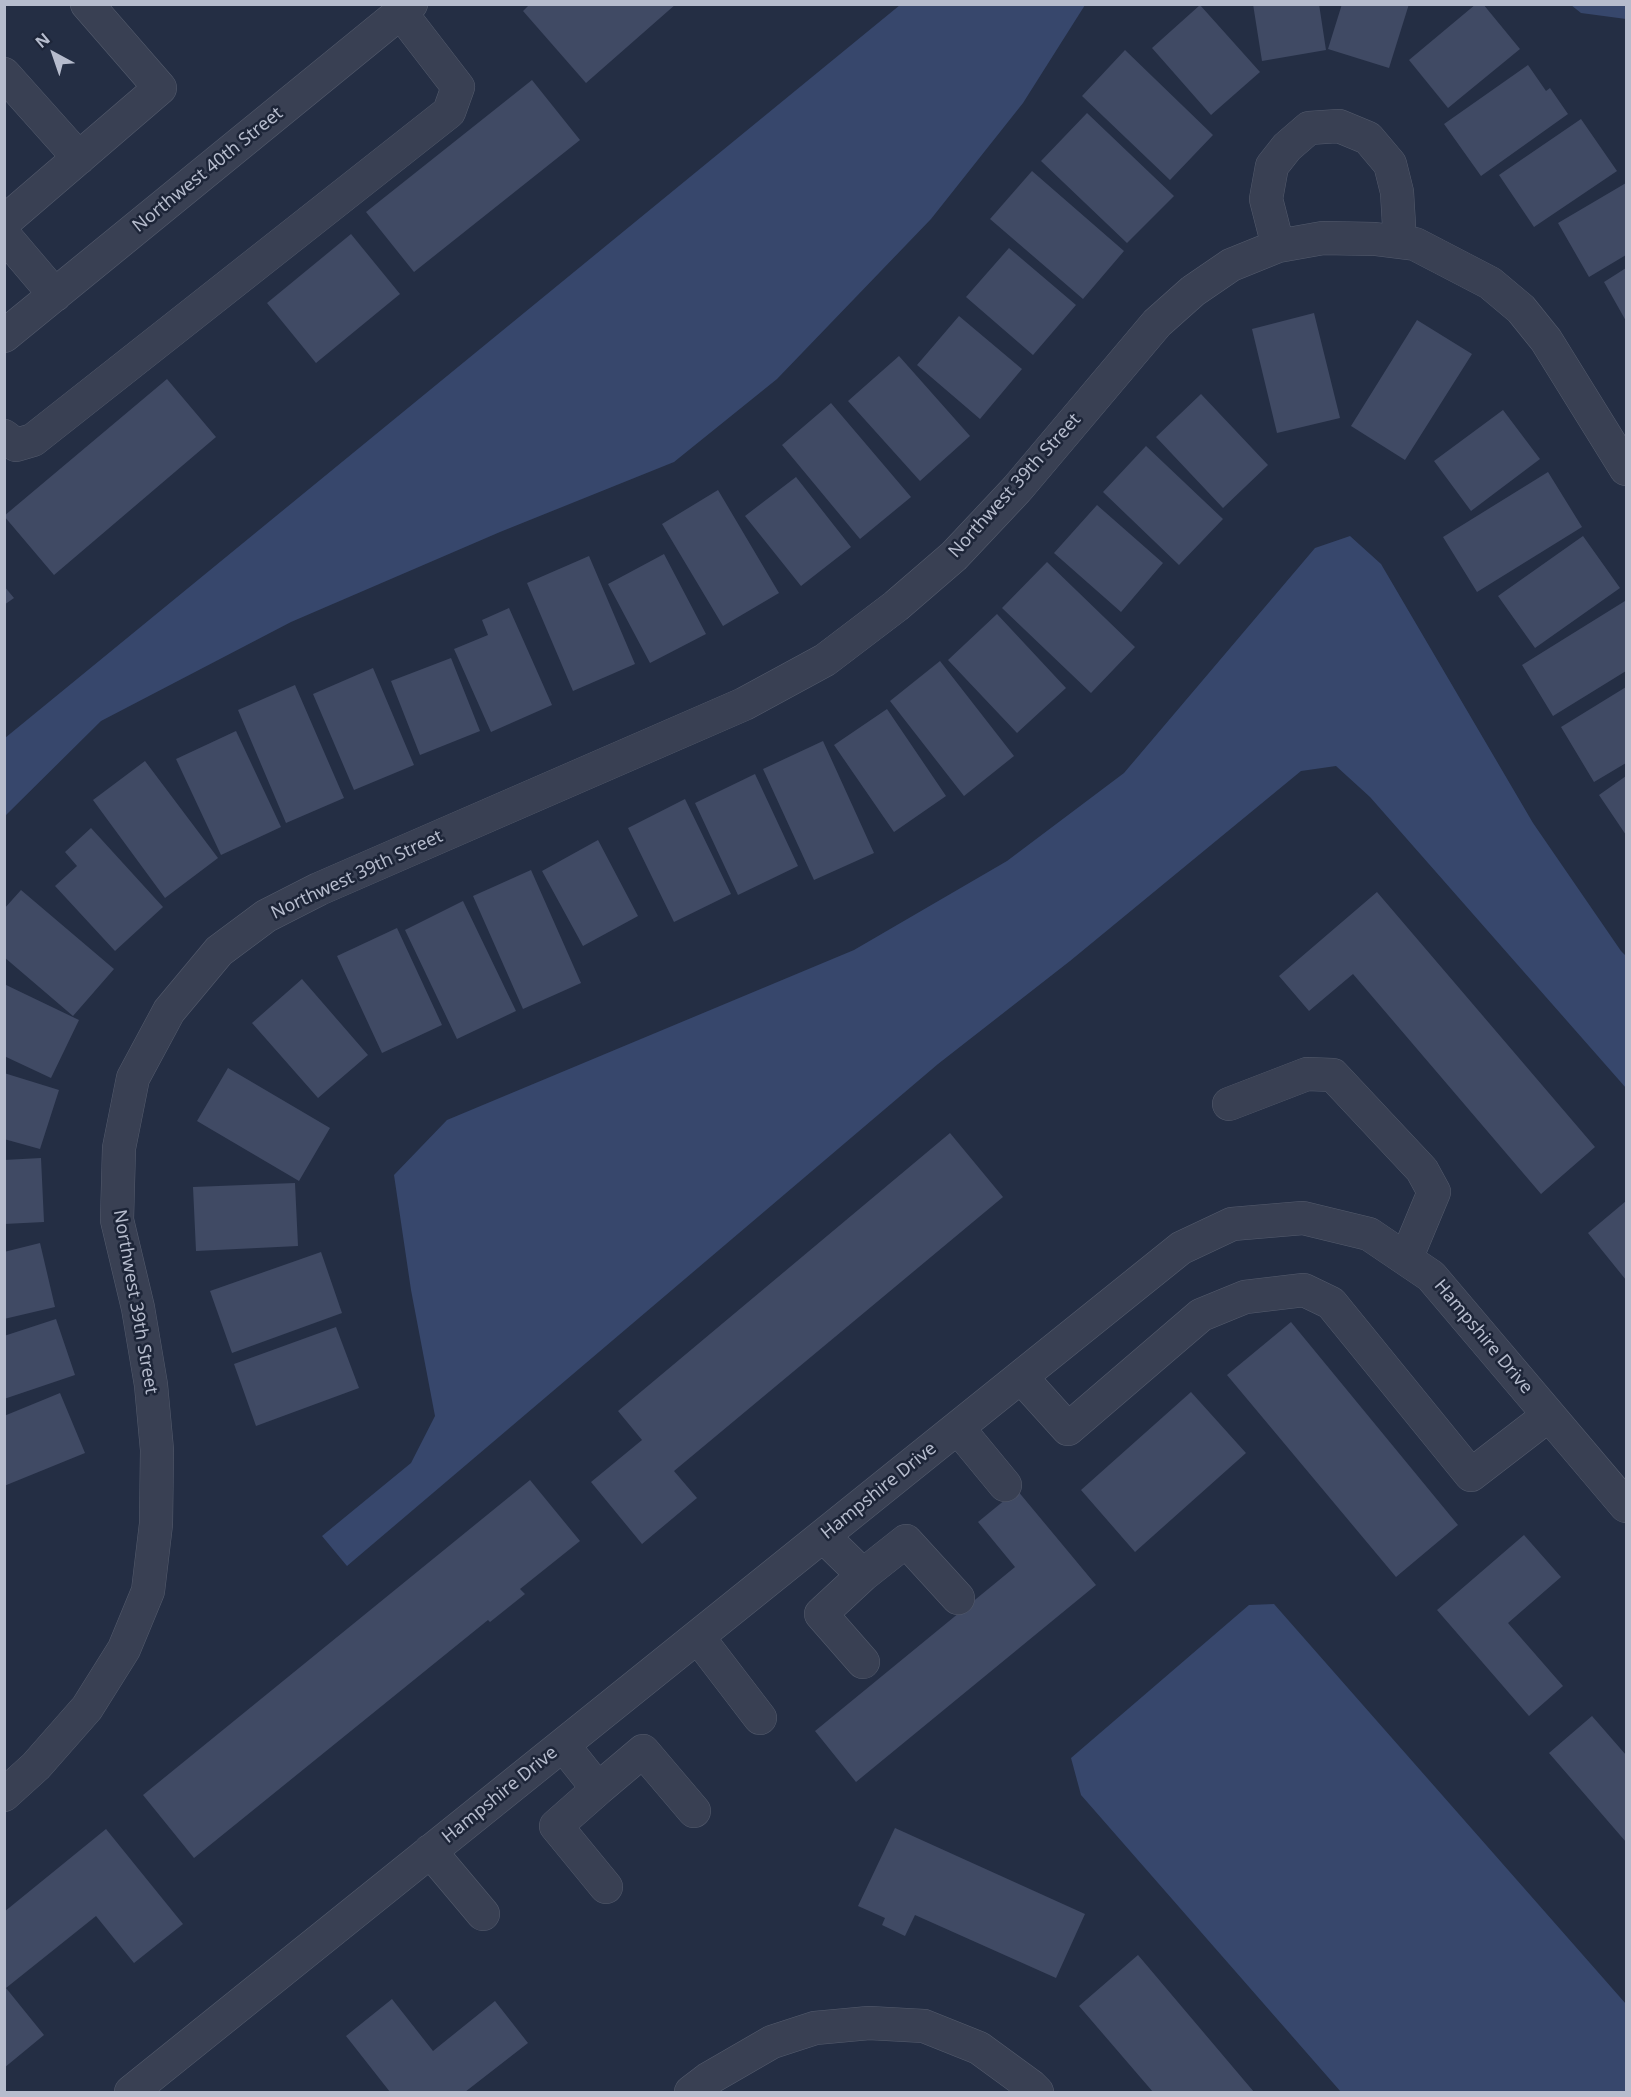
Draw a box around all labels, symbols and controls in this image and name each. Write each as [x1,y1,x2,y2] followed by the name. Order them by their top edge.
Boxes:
[24,24,84,84] north arrow
[30,28,54,53] text: N
[129,103,287,237] street label: Northwest 40th Street
[944,409,1086,563] street label: Northwest 39th Street
[268,826,446,924] street label: Northwest 39th Street
[108,1208,162,1396] street label: Northwest 39th Street
[1429,1276,1537,1398] street label: Hampshire Drive
[817,1438,941,1544] street label: Hampshire Drive
[438,1742,562,1848] street label: Hampshire Drive

